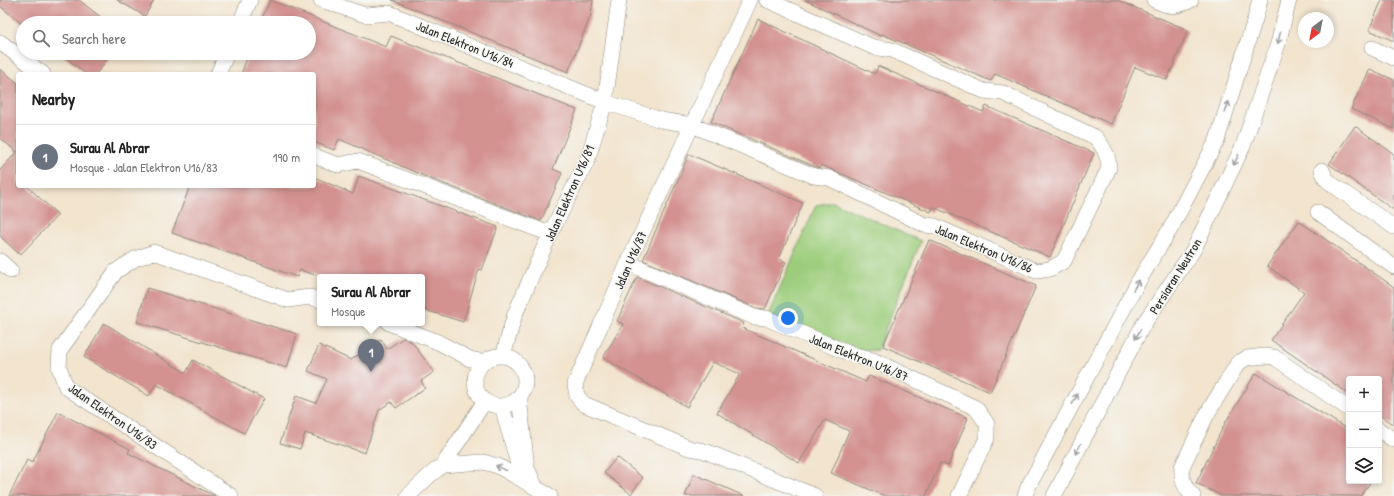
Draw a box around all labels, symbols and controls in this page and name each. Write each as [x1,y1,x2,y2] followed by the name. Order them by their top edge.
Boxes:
[1298,12,1334,48] north arrow
[16,16,316,60] search box
[414,16,517,72] street label: Jalan Elektron U16/84
[30,27,52,49] icon: search
[62,28,126,49] text: Search here
[1275,31,1283,44] one-way arrow
[32,87,75,110] text: Nearby
[1224,101,1231,114] one-way arrow
[70,137,150,158] text: Surau Al Abrar
[540,142,598,244] street label: Jalan Elektron U16/81
[43,148,47,166] text: 1
[273,148,300,166] text: 190 m
[1232,154,1239,166] one-way arrow
[70,158,218,176] text: Mosque · Jalan Elektron U16/83
[933,219,1035,277] street label: Jalan Elektron U16/86
[609,228,651,292] street label: Jalan U16/87
[1145,235,1206,317] street label: Persiaran Neutron
[317,274,425,326] popup
[1133,279,1141,291] one-way arrow
[331,281,411,302] text: Surau Al Abrar
[331,302,366,320] text: Mosque
[778,308,798,328] your location
[1134,328,1142,340] one-way arrow
[807,329,911,385] street label: Jalan Elektron U16/87
[358,339,384,372] pin: 1
[1346,376,1382,484] map controls
[1346,376,1382,412] button: +
[65,379,161,453] street label: Jalan Elektron U16/83
[1072,394,1079,406] one-way arrow
[1346,412,1382,448] button: −
[1074,443,1081,455] one-way arrow
[1346,448,1382,484] button: layers
[495,464,507,471] one-way arrow

